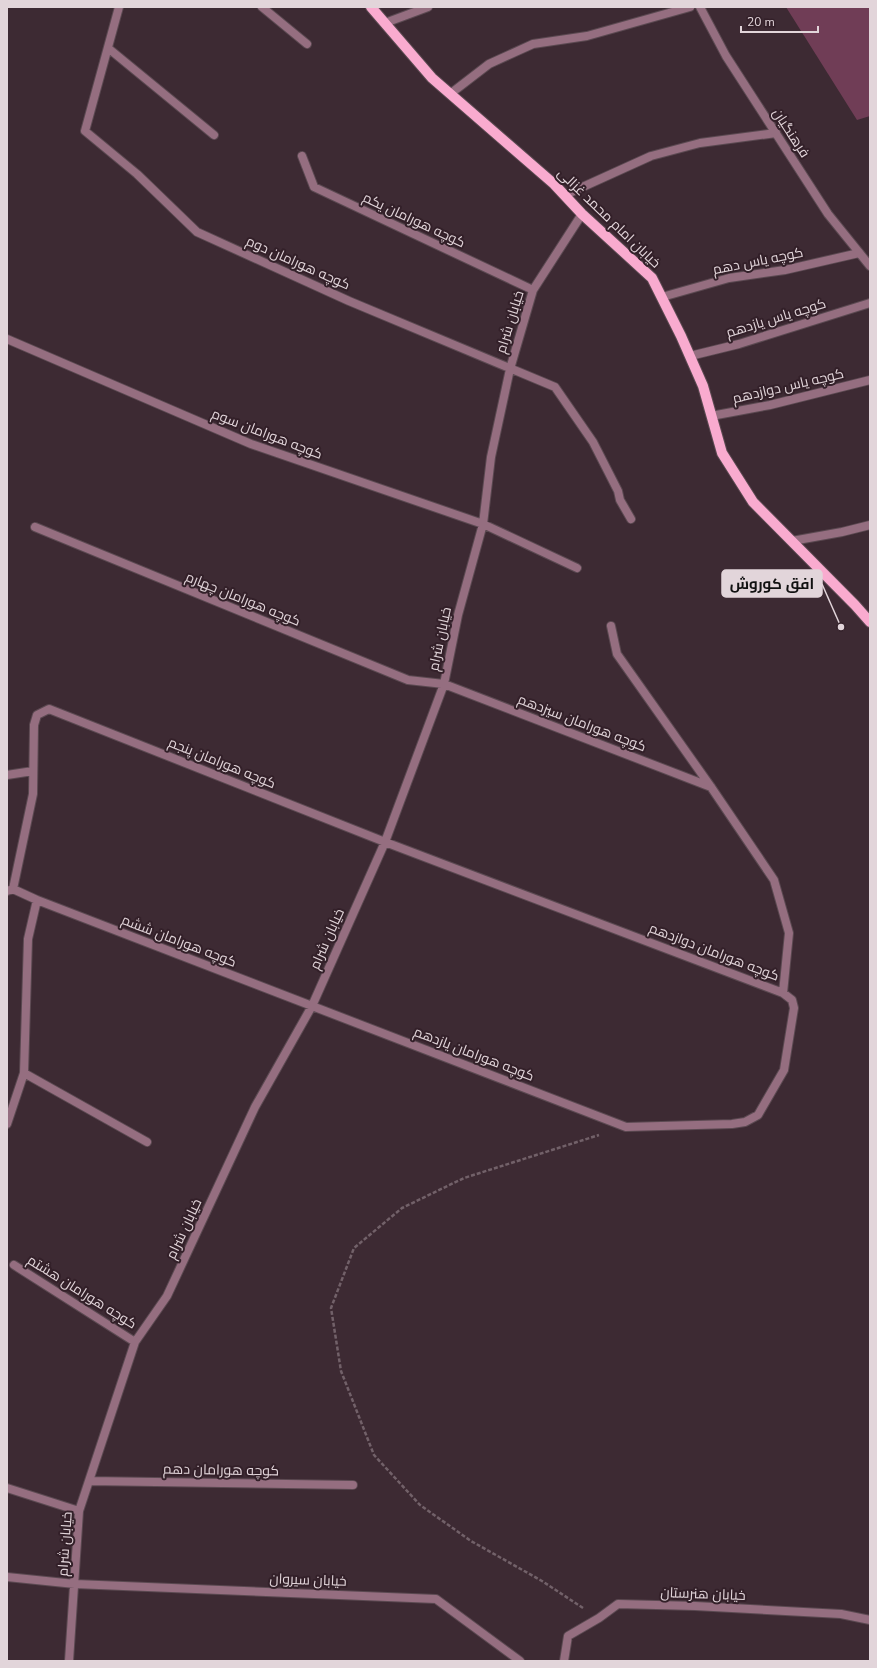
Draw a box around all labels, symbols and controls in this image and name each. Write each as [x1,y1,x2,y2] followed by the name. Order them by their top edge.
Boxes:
[741,8,818,34] scale bar
[747,14,775,30] text: 20 m
[768,105,814,161] street label: فرهنگیان
[553,164,665,272] street label: خیابان امام محمد غزالی
[360,188,468,252] street label: کوچه هورامان یکم
[243,232,353,294] street label: کوچه هورامان دوم
[711,243,805,279] street label: کوچه یاس دهم
[491,288,529,356] street label: خیابان شرام
[724,294,828,342] street label: کوچه یاس یازدهم
[730,364,846,408] street label: کوچه یاس دوازدهم
[209,404,325,464] street label: کوچه هورامان سوم
[183,567,303,631] street label: کوچه هورامان چهارم
[722,570,822,597] callout: افق کوروش
[730,574,814,594] text: افق کوروش
[424,605,456,673] street label: خیابان شرام
[515,690,649,756] street label: کوچه هورامان سيزدهم
[165,733,279,793] street label: کوچه هورامان پنجم
[305,905,349,973] street label: خیابان شرام
[119,910,239,972] street label: کوچه هورامان ششم
[646,918,782,986] street label: کوچه هورامان دوازدهم
[411,1022,537,1086] street label: کوچه هورامان يازدهم
[162,1196,206,1262] street label: خیابان شرام
[24,1251,140,1333] street label: کوچه هورامان هشتم
[163,1459,279,1481] street label: کوچه هورامان دهم
[53,1511,77,1577] street label: خیابان شرام
[269,1569,347,1591] street label: خیابان سیروان
[660,1583,746,1605] street label: خیابان هنرستان

